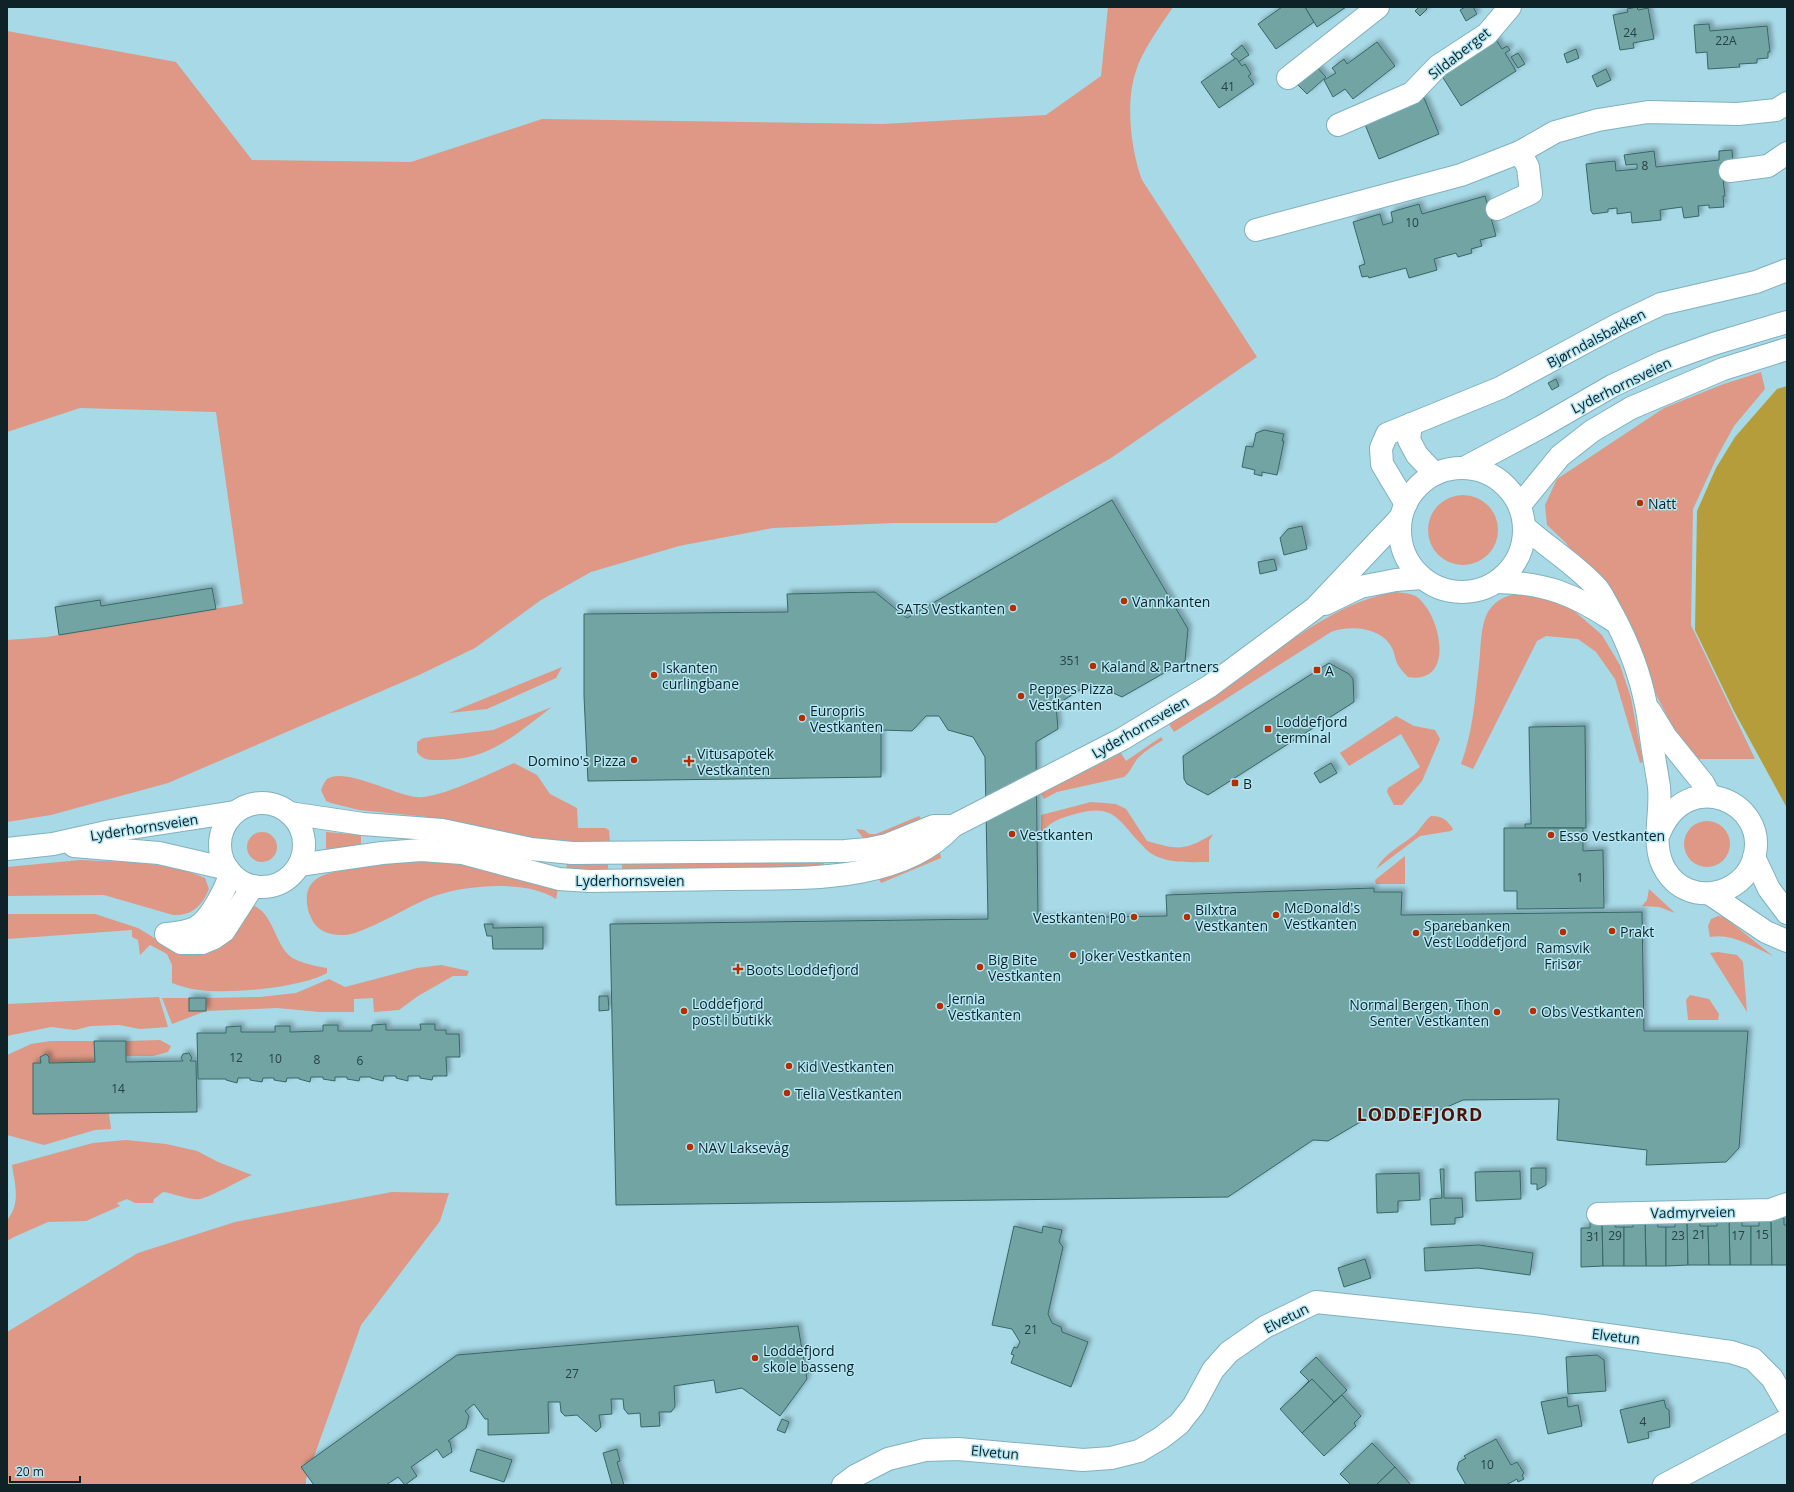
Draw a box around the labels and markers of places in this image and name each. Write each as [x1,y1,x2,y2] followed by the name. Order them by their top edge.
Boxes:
[1648,494,1676,513] place label: Natt
[1635,498,1645,508] marker: Natt
[1132,592,1210,611] place label: Vannkanten
[1119,596,1129,606] marker: Vannkanten
[896,599,1005,618] place label: SATS Vestkanten
[1008,603,1018,613] marker: SATS Vestkanten
[1101,657,1219,676] place label: Kaland & Partners
[662,658,739,693] place label: Iskanten curlingbane
[1088,661,1098,671] marker: Kaland & Partners
[1325,661,1334,680] place label: A
[1312,665,1322,675] marker: A
[649,670,659,680] marker: Iskanten curlingbane
[1029,679,1113,714] place label: Peppes Pizza Vestkanten
[1016,691,1026,701] marker: Peppes Pizza Vestkanten
[810,701,883,736] place label: Europris Vestkanten
[1276,712,1348,747] place label: Loddefjord terminal
[797,713,807,723] marker: Europris Vestkanten
[1263,724,1273,734] marker: Loddefjord terminal
[697,744,775,779] place label: Vitusapotek Vestkanten
[528,751,626,770] place label: Domino's Pizza
[629,755,639,765] marker: Domino's Pizza
[684,756,694,766] marker: Vitusapotek Vestkanten
[1243,774,1252,793] place label: B
[1230,778,1240,788] marker: B
[1020,825,1093,844] place label: Vestkanten
[1559,826,1665,845] place label: Esso Vestkanten
[1007,829,1017,839] marker: Vestkanten
[1546,830,1556,840] marker: Esso Vestkanten
[1284,898,1360,933] place label: McDonald's Vestkanten
[1195,900,1268,935] place label: Bilxtra Vestkanten
[1033,908,1126,927] place label: Vestkanten P0
[1271,910,1281,920] marker: McDonald's Vestkanten
[1129,912,1139,922] marker: Vestkanten P0
[1182,912,1192,922] marker: Bilxtra Vestkanten
[1424,916,1527,951] place label: Sparebanken Vest Loddefjord
[1620,922,1654,941] place label: Prakt
[1607,926,1617,936] marker: Prakt
[1558,927,1568,937] marker: Ramsvik Frisør
[1411,928,1421,938] marker: Sparebanken Vest Loddefjord
[1536,938,1591,973] place label: Ramsvik Frisør
[1079,946,1191,965] place label: Joker Vestkanten
[988,950,1061,985] place label: Big Bite Vestkanten
[1068,950,1078,960] marker: Joker Vestkanten
[746,960,859,979] place label: Boots Loddefjord
[975,962,985,972] marker: Big Bite Vestkanten
[733,964,743,974] marker: Boots Loddefjord
[946,989,1021,1024] place label: Jernia Vestkanten
[692,994,772,1029] place label: Loddefjord post i butikk
[1349,995,1489,1030] place label: Normal Bergen, Thon Senter Vestkanten
[935,1001,945,1011] marker: Jernia Vestkanten
[1541,1002,1644,1021] place label: Obs Vestkanten
[679,1006,689,1016] marker: Loddefjord post i butikk
[1528,1006,1538,1016] marker: Obs Vestkanten
[1492,1007,1502,1017] marker: Normal Bergen, Thon Senter Vestkanten
[797,1057,894,1076] place label: Kid Vestkanten
[784,1061,794,1071] marker: Kid Vestkanten
[795,1084,902,1103] place label: Telia Vestkanten
[782,1088,792,1098] marker: Telia Vestkanten
[698,1138,789,1157] place label: NAV Laksevåg
[685,1142,695,1152] marker: NAV Laksevåg
[763,1341,855,1376] place label: Loddefjord skole basseng
[750,1353,760,1363] marker: Loddefjord skole basseng

